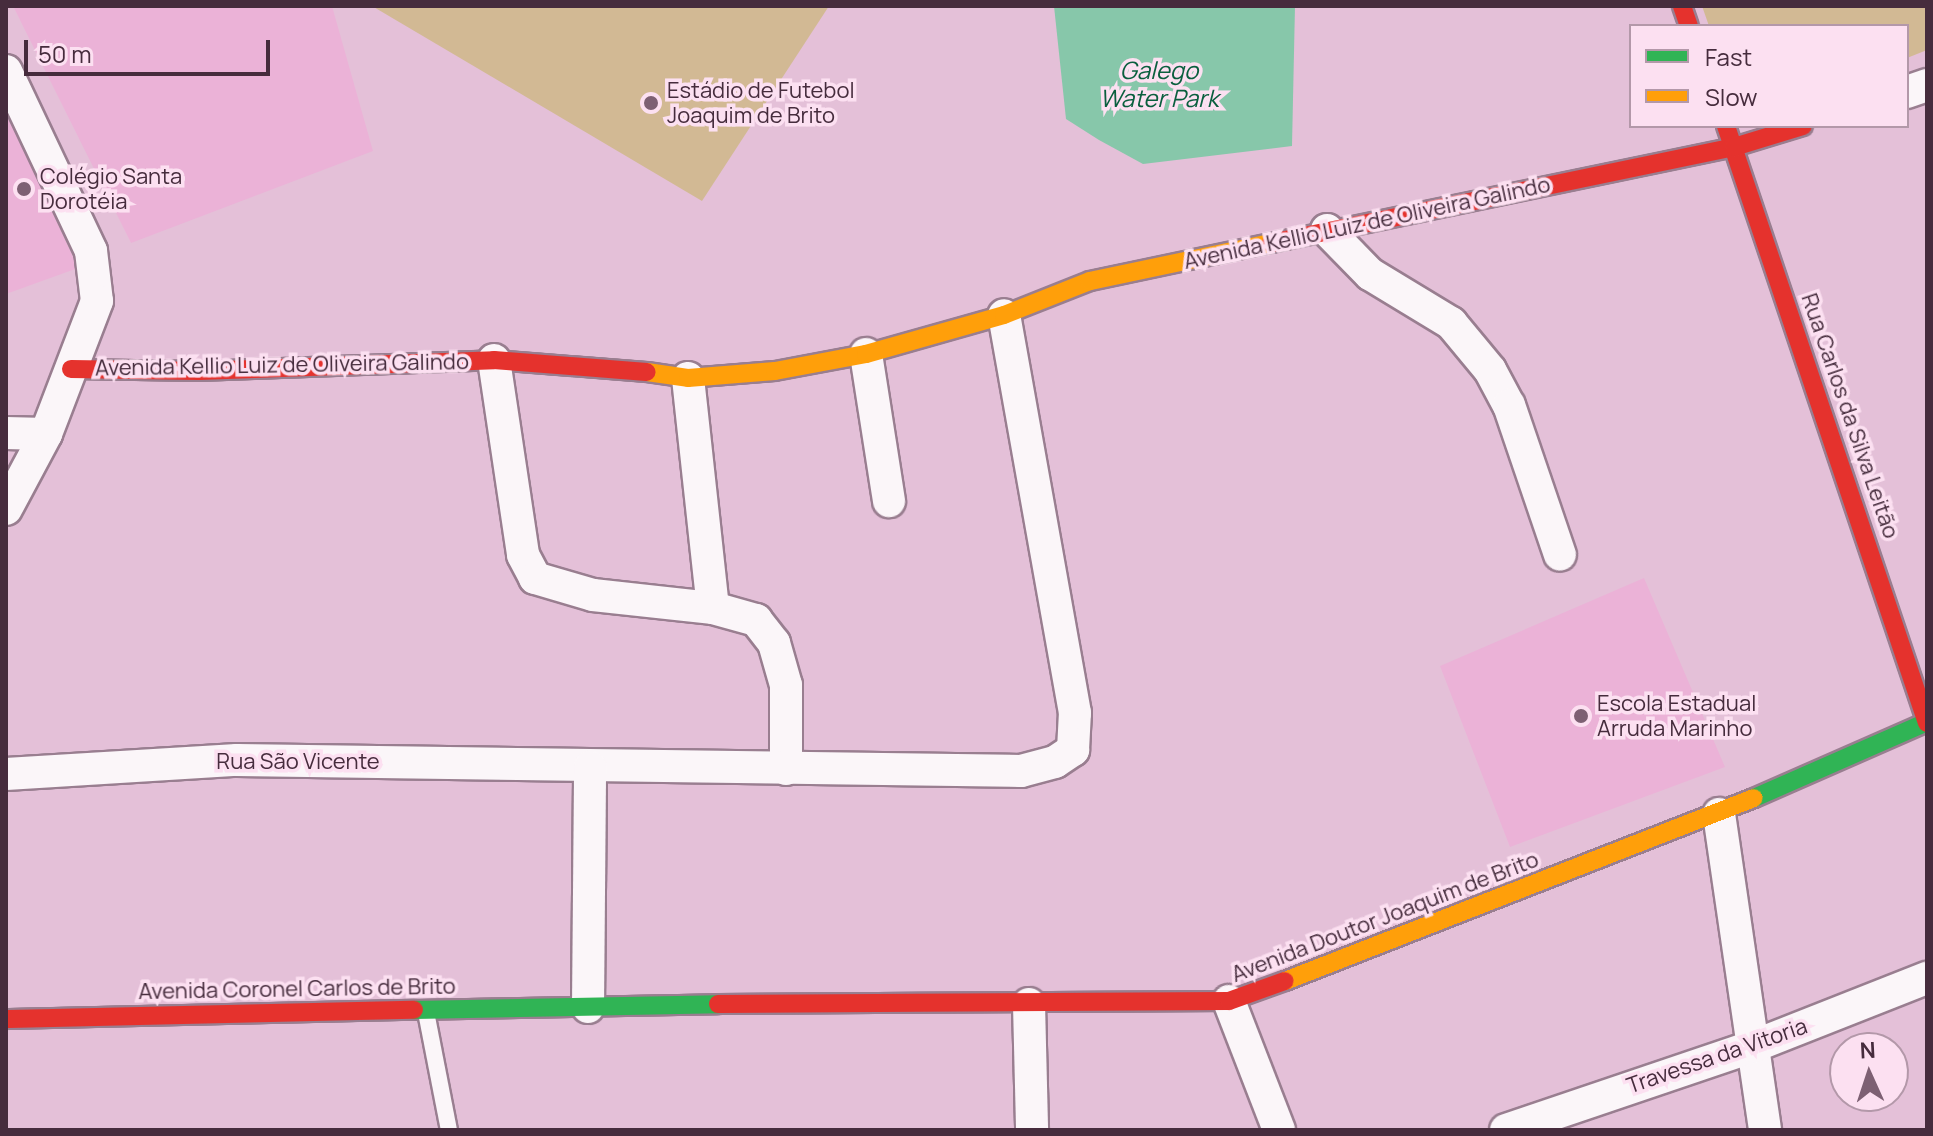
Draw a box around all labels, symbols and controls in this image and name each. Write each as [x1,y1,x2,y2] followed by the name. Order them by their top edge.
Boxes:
[28,24,274,74] scale bar
[1629,24,1909,128] legend
[38,37,92,70] text: 50 m
[1705,40,1752,73] text: Fast
[1099,56,1219,112] water label: Galego Water Park
[667,77,855,128] place label: Estádio de Futebol Joaquim de Brito
[1705,80,1758,113] text: Slow
[642,94,660,112] marker: Estádio de Futebol Joaquim de Brito
[40,163,182,214] place label: Colégio Santa Dorotéia
[1181,171,1553,275] street label: Avenida Kellio Luiz de Oliveira Galindo
[15,180,33,198] marker: Colégio Santa Dorotéia
[1796,290,1904,542] street label: Rua Carlos da Silva Leitão
[95,349,469,381] street label: Avenida Kellio Luiz de Oliveira Galindo
[1597,690,1756,742] place label: Escola Estadual Arruda Marinho
[1572,707,1590,725] marker: Escola Estadual Arruda Marinho
[216,749,380,775] street label: Rua São Vicente
[1228,846,1542,988] street label: Avenida Doutor Joaquim de Brito
[138,973,456,1005] street label: Avenida Coronel Carlos de Brito
[1623,1013,1811,1099] street label: Travessa da Vitoria
[1829,1032,1909,1112] north arrow
[1859,1035,1877,1065] text: N

